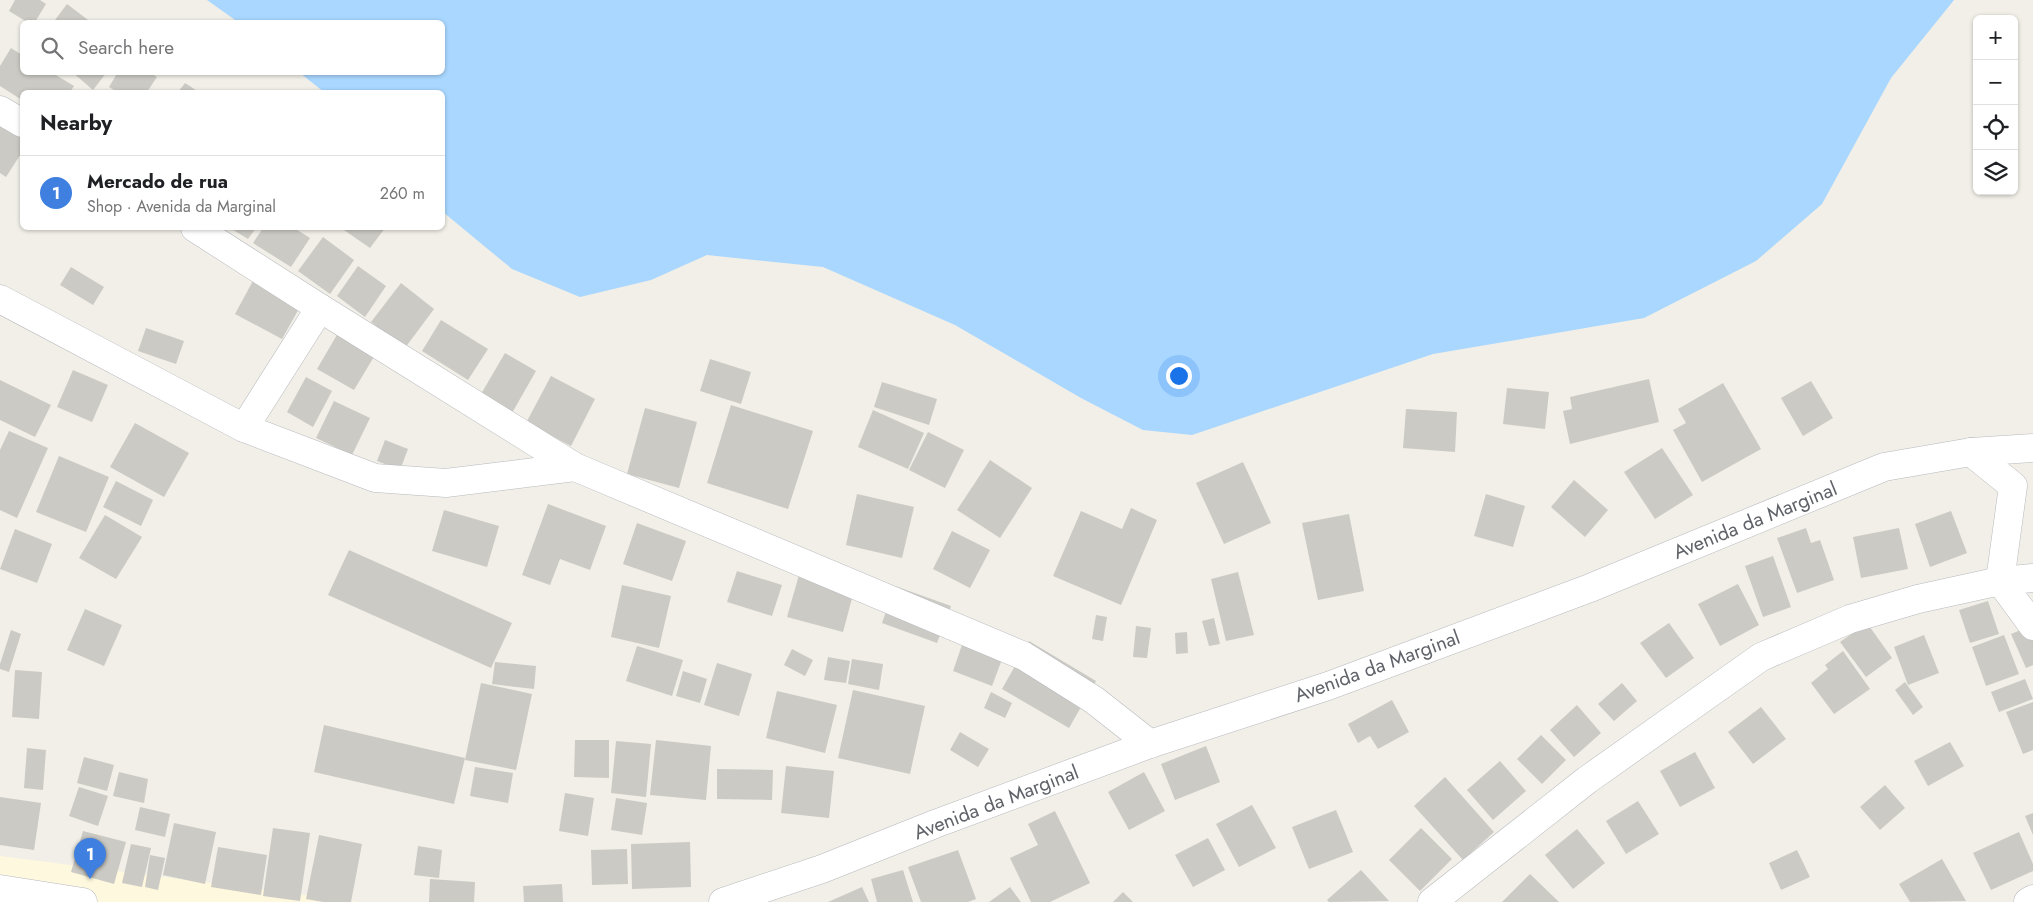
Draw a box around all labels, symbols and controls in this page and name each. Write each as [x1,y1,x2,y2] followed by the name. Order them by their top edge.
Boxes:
[1973,15,2018,195] map controls
[1973,15,2018,60] button: +
[20,20,445,75] search box
[38,34,66,62] icon: search
[78,34,174,61] text: Search here
[1973,60,2018,105] button: −
[1973,105,2018,150] button: locate
[40,108,112,138] text: Nearby
[1973,150,2018,195] button: layers
[87,168,228,195] text: Mercado de rua
[52,182,60,205] text: 1
[380,182,425,205] text: 260 m
[87,195,276,218] text: Shop · Avenida da Marginal
[1166,363,1192,389] your location
[1669,474,1841,567] street label: Avenida da Marginal
[1290,623,1464,710] street label: Avenida da Marginal
[910,758,1083,847] street label: Avenida da Marginal
[74,838,106,879] pin: 1

